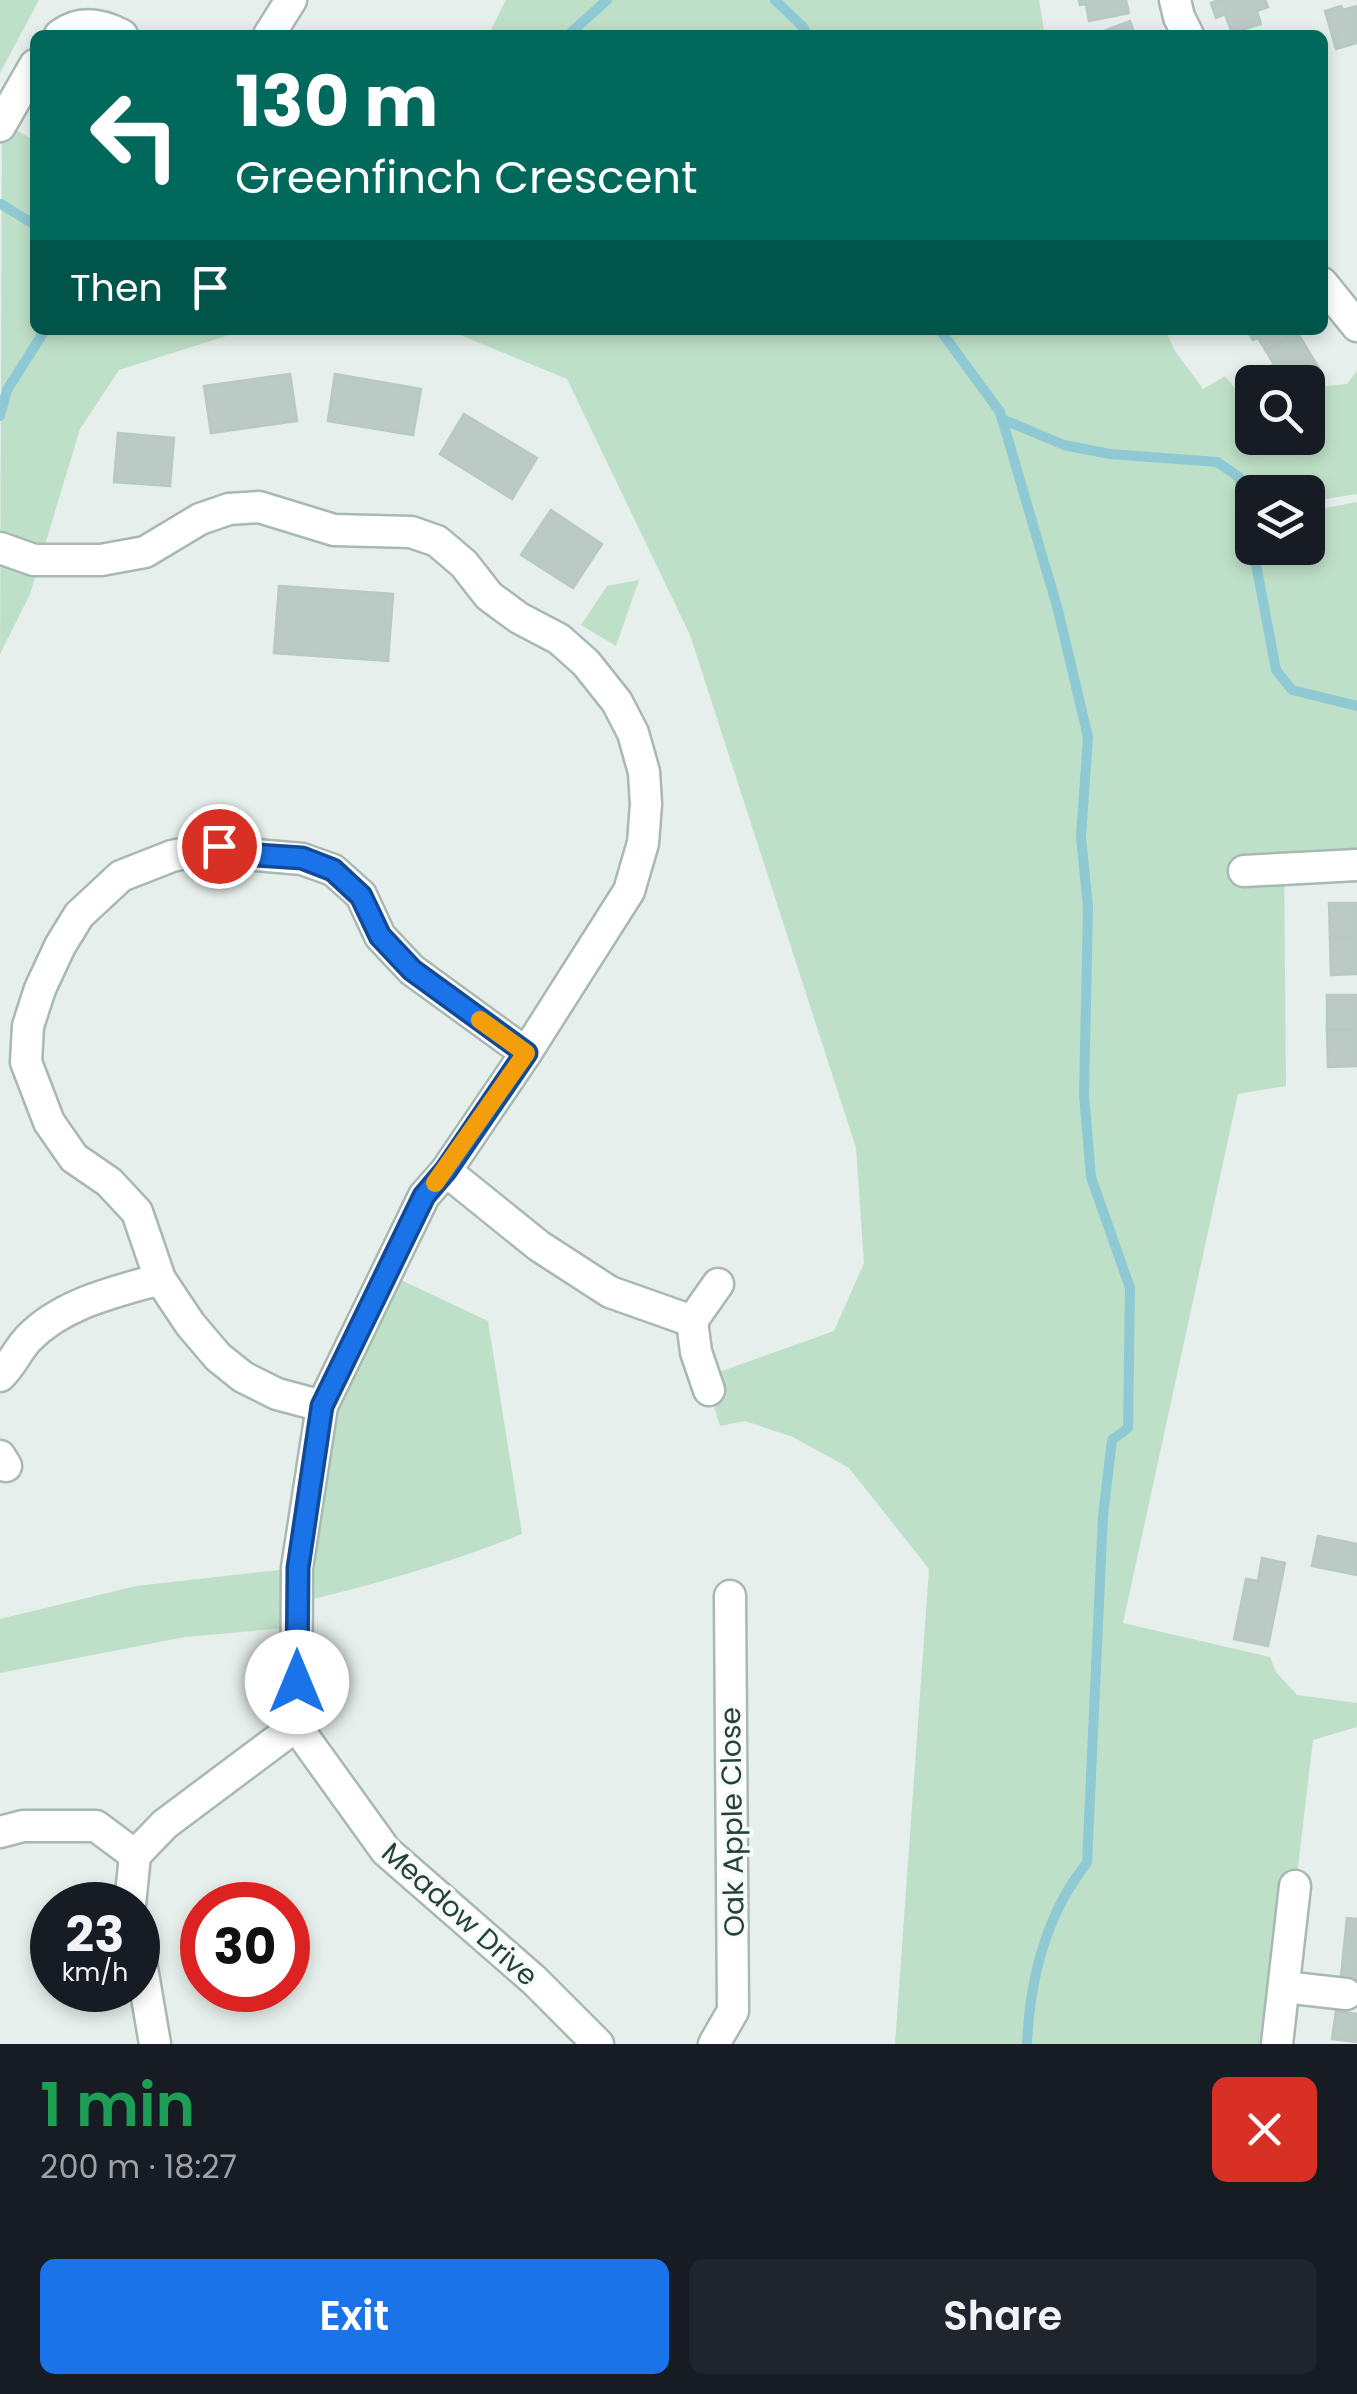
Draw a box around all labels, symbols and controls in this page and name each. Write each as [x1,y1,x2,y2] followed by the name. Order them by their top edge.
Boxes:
[235,52,438,151] text: 130 m
[70,70,200,200] icon: left
[235,146,698,209] text: Greenfinch Crescent
[183,260,238,315] icon: arrive
[70,261,163,314] text: Then
[1235,365,1325,565] map controls
[1235,365,1325,455] button: search
[1235,475,1325,565] button: layers
[177,804,262,889] pin
[192,819,247,874] icon: arrive
[245,1630,349,1734] position arrow
[711,1707,754,1937] street label: Oak Apple Close
[373,1834,546,1995] street label: Meadow Drive
[180,1882,310,2012] speed limit sign: 30
[66,1899,124,1970] text: 23
[62,1955,128,1990] text: km/h
[40,2063,195,2147] text: 1 min
[1212,2077,1317,2182] button: close
[40,2144,237,2189] text: 200 m · 18:27
[40,2259,669,2374] button: Exit
[689,2259,1317,2374] button: Share

